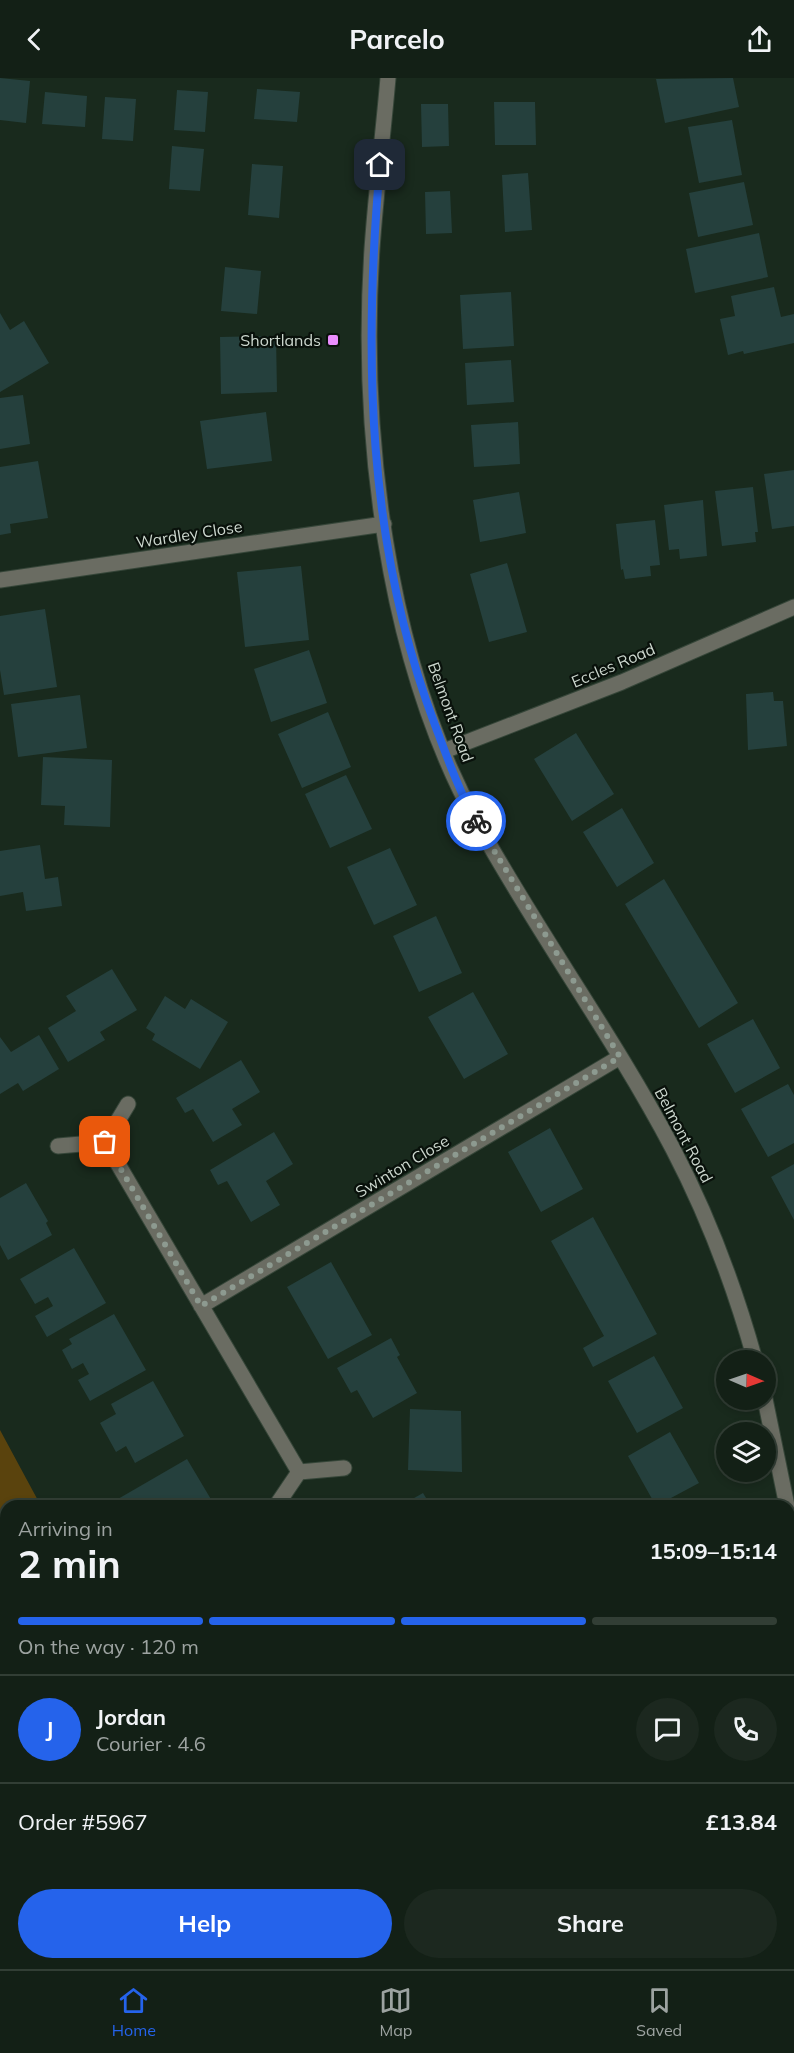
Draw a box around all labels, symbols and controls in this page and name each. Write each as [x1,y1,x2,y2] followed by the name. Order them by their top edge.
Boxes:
[349,22,445,56] text: Parcelo
[18,23,51,56] icon: back
[743,23,776,56] icon: share
[354,139,405,190] pin
[363,148,396,181] icon: home
[240,330,321,350] place label: Shortlands
[326,333,340,347] marker: Shortlands
[134,516,244,552] street label: Wardley Close
[568,638,658,692] street label: Eccles Road
[424,659,478,765] street label: Belmont Road
[446,791,506,851] courier
[460,805,493,838] icon: bike
[651,1084,717,1186] street label: Belmont Road
[79,1116,130,1167] pin
[88,1125,121,1158] icon: bag
[352,1130,452,1202] street label: Swinton Close
[716,1350,776,1410] north arrow
[716,1350,776,1482] map controls
[716,1422,776,1482] button: layers
[18,1516,113,1541] text: Arriving in
[649,1537,777,1565] text: 15:09–15:14
[18,1539,121,1588] text: 2 min
[18,1634,199,1659] text: On the way · 120 m
[636,1698,699,1761] button: chat
[714,1698,777,1761] button: phone
[96,1703,166,1731] text: Jordan
[46,1715,53,1743] text: J
[96,1731,206,1756] text: Courier · 4.6
[18,1808,148,1836] text: Order #5967
[706,1808,777,1836] text: £13.84
[18,1889,392,1958] button: Help
[404,1889,777,1958] button: Share
[112,1984,156,2040] tab: Home
[379,1984,412,2040] tab: Map
[636,1984,682,2040] tab: Saved

